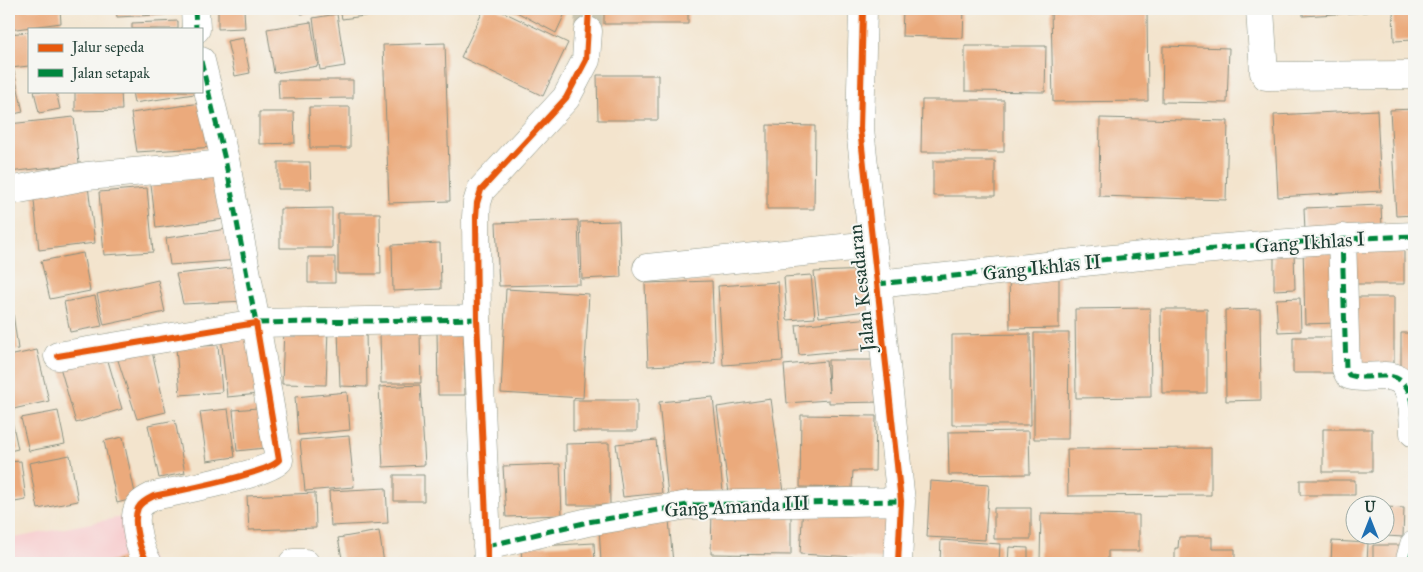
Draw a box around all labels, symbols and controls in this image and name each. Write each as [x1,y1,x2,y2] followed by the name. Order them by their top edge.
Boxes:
[28,28,202,92] legend
[70,38,145,57] text: Jalur sepeda
[70,64,150,83] text: Jalan setapak
[842,223,881,355] street label: Jalan Kesadaran
[1254,226,1366,259] street label: Gang Ikhlas I
[982,249,1103,286] street label: Gang Ikhlas II
[664,490,810,523] street label: Gang Amanda III
[1346,494,1396,544] north arrow
[1364,499,1376,516] text: U

